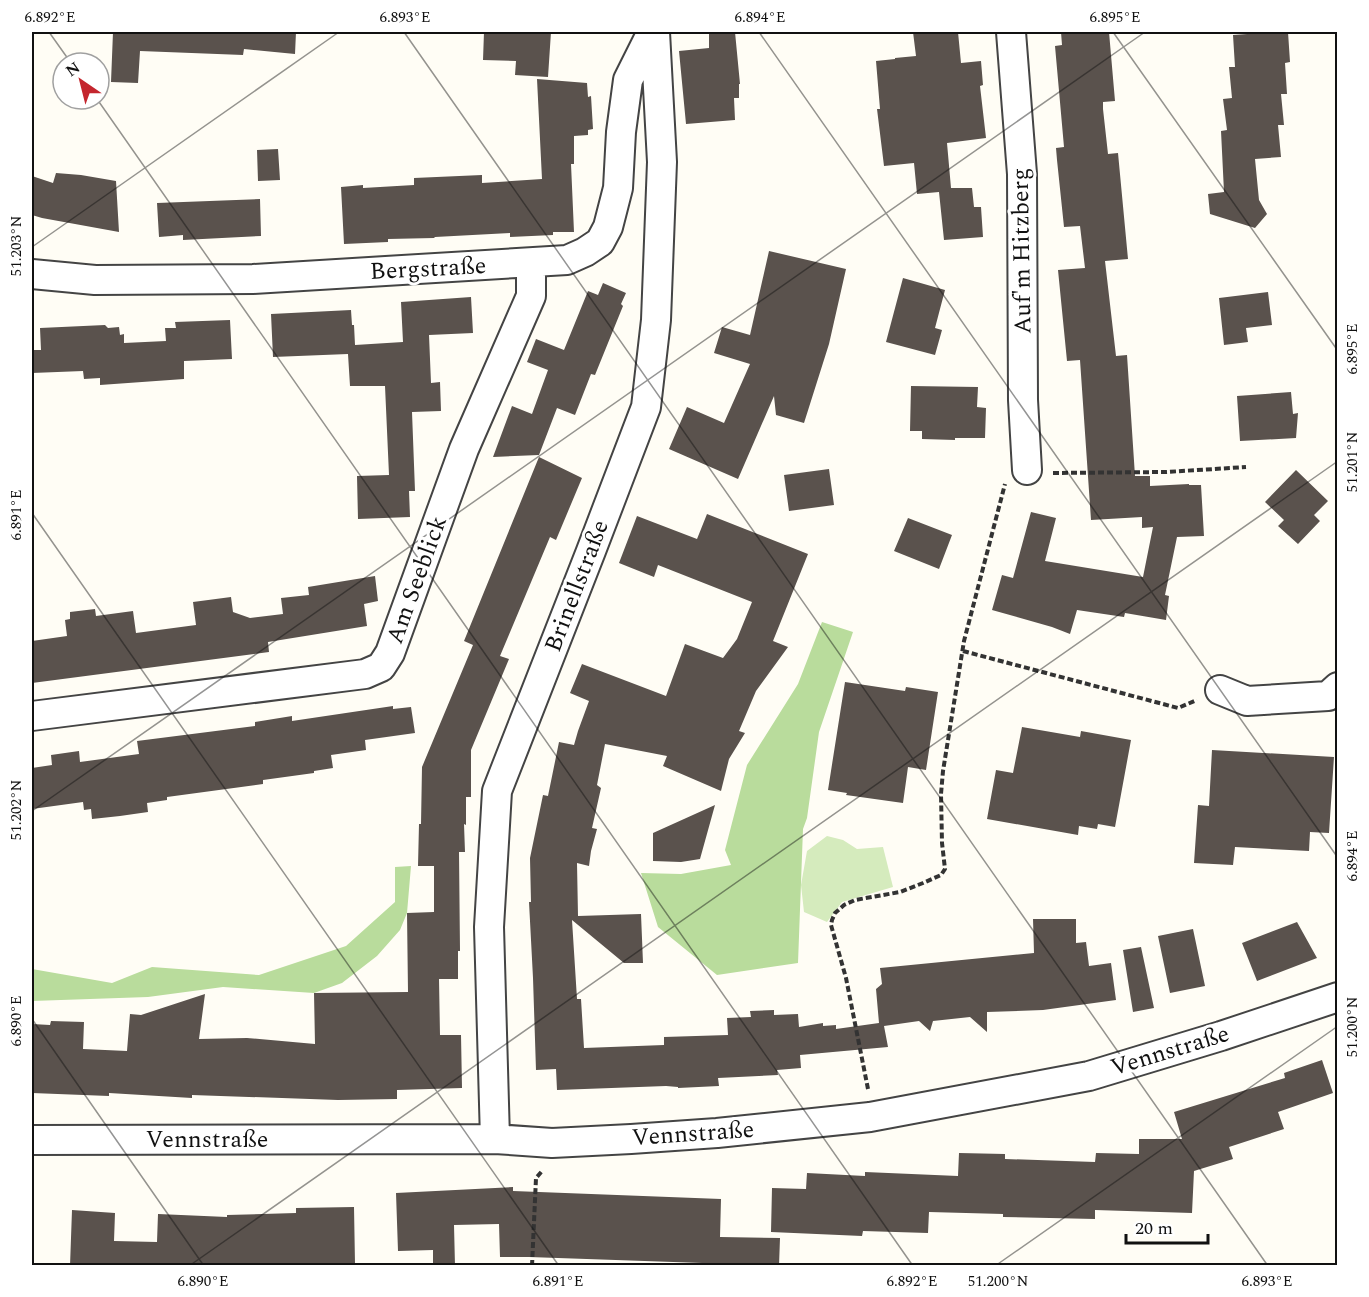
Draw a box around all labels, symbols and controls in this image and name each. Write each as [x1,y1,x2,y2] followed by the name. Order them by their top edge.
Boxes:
[24,6,76,29] text: 6.892°E
[379,6,431,29] text: 6.893°E
[734,6,786,29] text: 6.894°E
[1089,6,1141,29] text: 6.895°E
[51,51,111,111] north arrow
[61,56,85,83] text: N
[1003,168,1041,334] street label: Auf'm Hitzberg
[5,216,28,276] text: 51.203°N
[369,248,487,290] street label: Bergstraße
[1341,323,1364,375] text: 6.895°E
[1341,432,1364,492] text: 51.201°N
[5,489,28,541] text: 6.891°E
[377,511,457,649] street label: Am Seeblick
[535,515,619,657] street label: Brinellstraße
[5,780,28,840] text: 51.202°N
[1341,830,1364,882] text: 6.894°E
[5,995,28,1047] text: 6.890°E
[1341,997,1364,1057] text: 51.200°N
[1106,1016,1234,1086] street label: Vennstraße
[631,1112,755,1156] street label: Vennstraße
[146,1122,268,1158] street label: Vennstraße
[1126,1207,1208,1245] scale bar
[1135,1215,1173,1242] text: 20 m
[177,1270,229,1293] text: 6.890°E
[532,1270,584,1293] text: 6.891°E
[886,1270,938,1293] text: 6.892°E
[968,1270,1028,1293] text: 51.200°N
[1241,1270,1293,1293] text: 6.893°E

